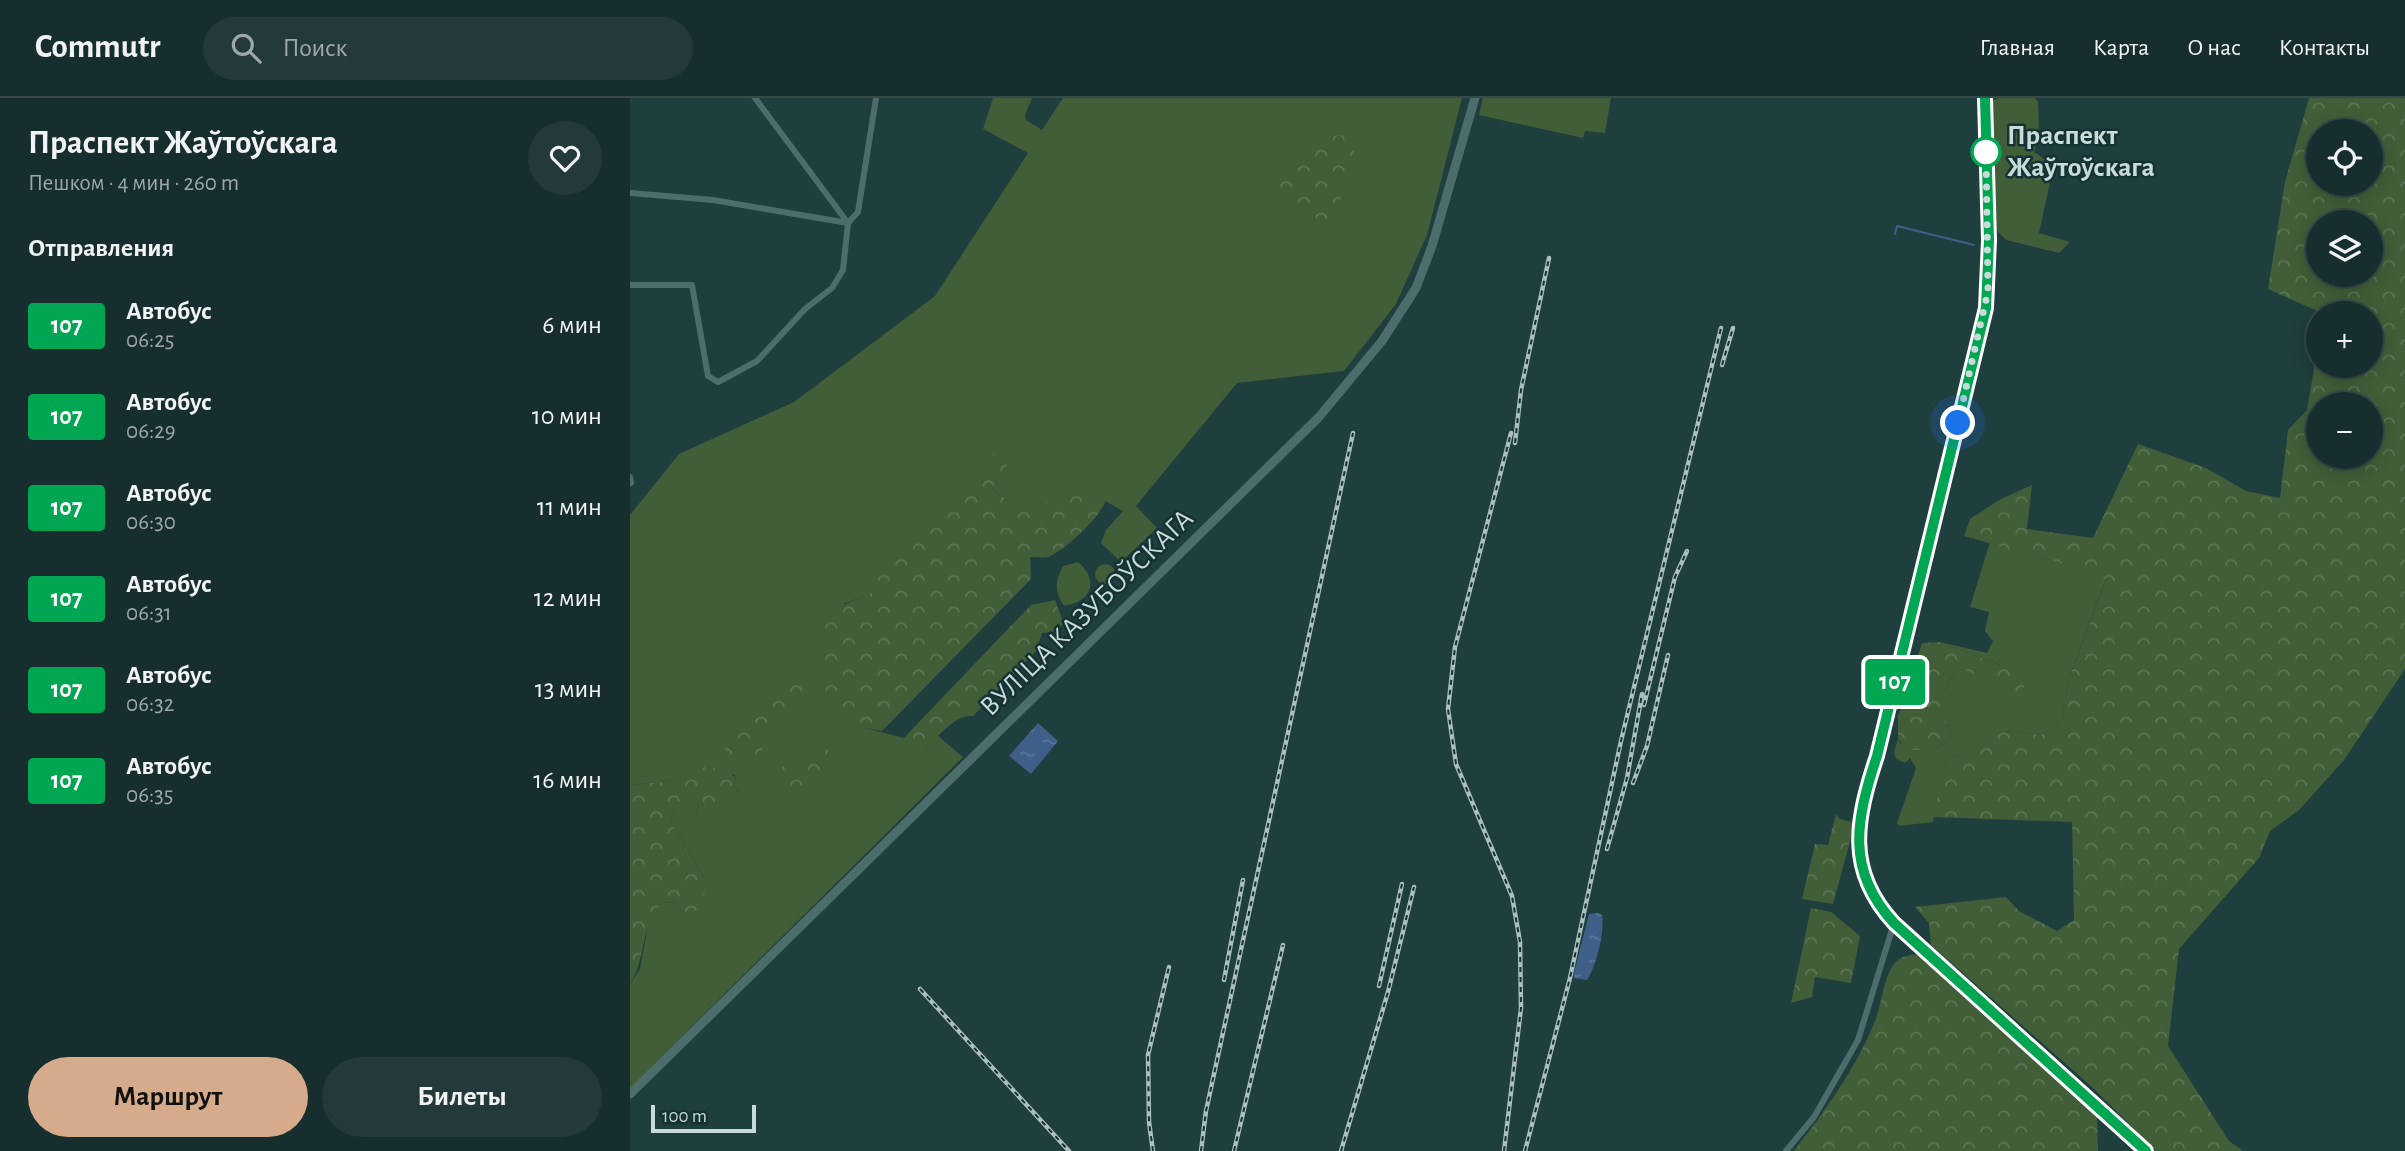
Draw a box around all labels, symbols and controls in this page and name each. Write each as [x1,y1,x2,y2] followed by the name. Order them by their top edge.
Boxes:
[203,17,693,80] search box
[227,29,265,67] icon: search
[35,31,161,64] text: Commutr
[283,35,348,61] text: Поиск
[1980,36,2055,60] text: Главная
[2093,36,2149,60] text: Карта
[2187,36,2241,60] text: О нас
[2279,36,2370,60] text: Контакты
[2306,119,2383,469] map controls
[2306,119,2383,196] button: locate
[528,121,602,195] button: heart
[2007,122,2155,182] place label: Праспект Жаўтоўскага
[28,127,338,160] text: Праспект Жаўтоўскага
[1971,137,2001,167] marker: Праспект Жаўтоўскага
[28,172,239,195] text: Пешком · 4 мин · 260 m
[2306,210,2383,287] button: layers
[28,235,174,261] text: Отправления
[126,298,212,324] text: Автобус
[2306,301,2383,378] button: +
[542,312,602,338] text: 6 мин
[51,314,82,338] text: 107
[126,329,174,352] text: 06:25
[126,389,212,415] text: Автобус
[2306,392,2383,469] button: −
[532,403,602,429] text: 10 мин
[51,405,82,429] text: 107
[1940,405,1975,440] your location
[126,420,176,443] text: 06:29
[126,480,212,506] text: Автобус
[537,494,602,520] text: 11 мин
[51,496,82,520] text: 107
[975,504,1199,722] street label: ВУЛІЦА КАЗУБОЎСКАГА
[126,511,176,534] text: 06:30
[126,571,212,597] text: Автобус
[534,585,602,611] text: 12 мин
[51,587,82,611] text: 107
[126,602,172,625] text: 06:31
[1855,659,1935,705] line badge: 107
[126,662,212,688] text: Автобус
[1879,670,1911,694] text: 107
[535,676,602,702] text: 13 мин
[51,678,82,702] text: 107
[126,693,174,716] text: 06:32
[126,753,212,779] text: Автобус
[533,767,602,793] text: 16 мин
[51,769,82,793] text: 107
[126,784,173,807] text: 06:35
[28,1057,308,1137] button: Маршрут
[322,1057,602,1137] button: Билеты
[651,1102,756,1134] scale bar
[662,1107,707,1126] text: 100 m

